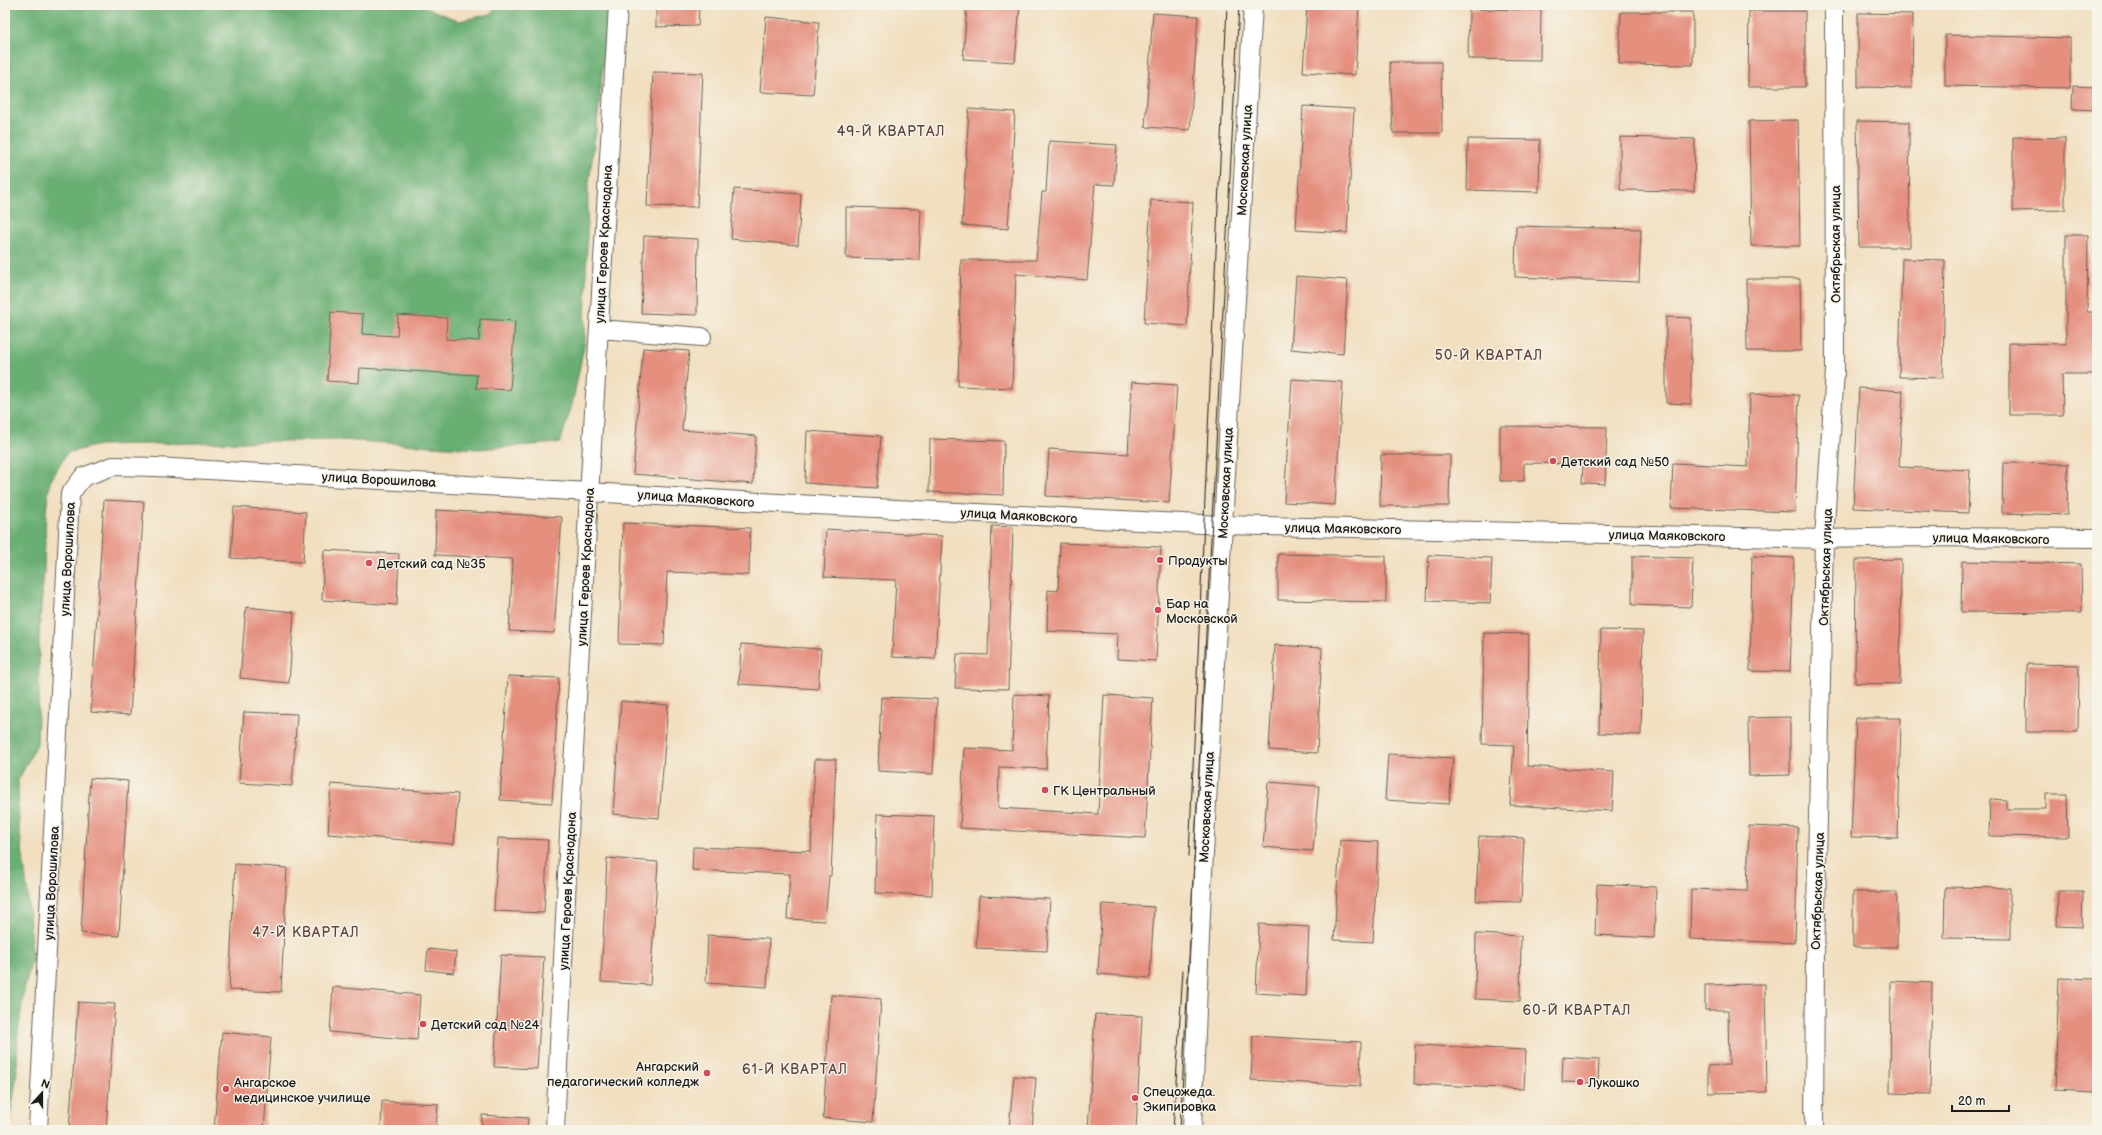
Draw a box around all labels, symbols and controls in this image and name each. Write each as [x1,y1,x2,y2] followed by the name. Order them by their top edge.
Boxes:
[1234,104,1256,216] street label: Московская улица
[837,123,945,140] district label: 49-Й КВАРТАЛ
[592,164,616,324] street label: улица Героев Краснодона
[1828,185,1844,303] street label: Октябрьская улица
[1435,347,1543,364] district label: 50-Й КВАРТАЛ
[1215,427,1237,539] street label: Московская улица
[1561,454,1670,470] place label: Детский сад №50
[1548,456,1558,466] marker: Детский сад №50
[321,469,437,491] street label: улица Ворошилова
[574,487,598,647] street label: улица Героев Краснодона
[637,487,755,511] street label: улица Маяковского
[57,501,79,617] street label: улица Ворошилова
[960,505,1078,527] street label: улица Маяковского
[1816,508,1836,626] street label: Октябрьская улица
[1284,520,1402,538] street label: улица Маяковского
[1608,527,1726,545] street label: улица Маяковского
[1932,530,2050,548] street label: улица Маяковского
[1168,553,1228,569] place label: Продукты
[1155,555,1165,565] marker: Продукты
[377,556,486,572] place label: Детский сад №35
[364,558,374,568] marker: Детский сад №35
[1166,596,1238,627] place label: Бар на Московской
[1153,605,1163,615] marker: Бар на Московской
[1196,751,1218,863] street label: Московская улица
[1053,783,1156,799] place label: ГК Центральный
[1040,785,1050,795] marker: ГК Центральный
[556,811,580,971] street label: улица Героев Краснодона
[41,825,63,941] street label: улица Ворошилова
[1808,832,1828,950] street label: Октябрьская улица
[252,924,360,941] district label: 47-Й КВАРТАЛ
[1523,1002,1631,1019] district label: 60-Й КВАРТАЛ
[431,1017,540,1033] place label: Детский сад №24
[418,1019,428,1029] marker: Детский сад №24
[547,1059,700,1090] place label: Ангарский педагогический колледж
[742,1061,848,1078] district label: 61-Й КВАРТАЛ
[702,1068,712,1078] marker: Ангарский педагогический колледж
[22,1073,62,1113] north arrow
[233,1075,370,1106] place label: Ангарское медицинское училище
[1587,1075,1639,1091] place label: Лукошко
[39,1077,52,1092] text: N
[1575,1077,1585,1087] marker: Лукошко
[221,1084,231,1094] marker: Ангарское медицинское училище
[1143,1084,1216,1115] place label: Спецожеда. Экипировка
[1952,1087,2009,1113] scale bar
[1130,1093,1140,1103] marker: Спецожеда. Экипировка
[1958,1094,1985,1109] text: 20 m

